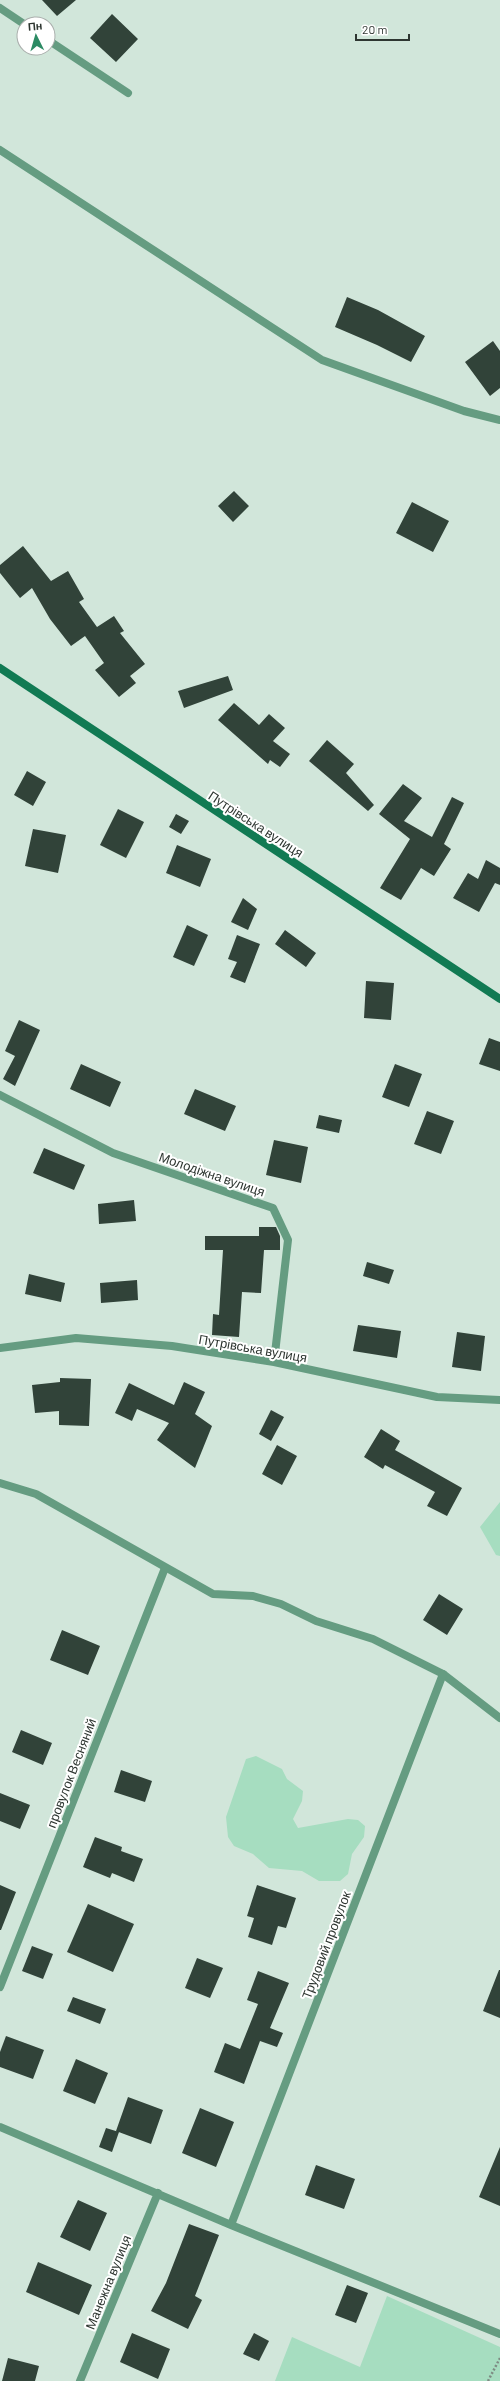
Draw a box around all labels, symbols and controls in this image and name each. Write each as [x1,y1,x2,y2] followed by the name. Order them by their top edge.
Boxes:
[16,16,56,56] north arrow
[356,16,409,42] scale bar
[27,18,43,33] text: Пн
[362,22,388,36] text: 20 m
[206,787,306,861] street label: Путрівська вулиця
[157,1148,267,1200] street label: Молодіжна вулиця
[197,1331,309,1365] street label: Путрівська вулиця
[43,1716,99,1830] street label: провулок Весняний
[298,1889,354,2001] street label: Трудовий провулок
[82,2232,134,2332] street label: Манежна вулиця

